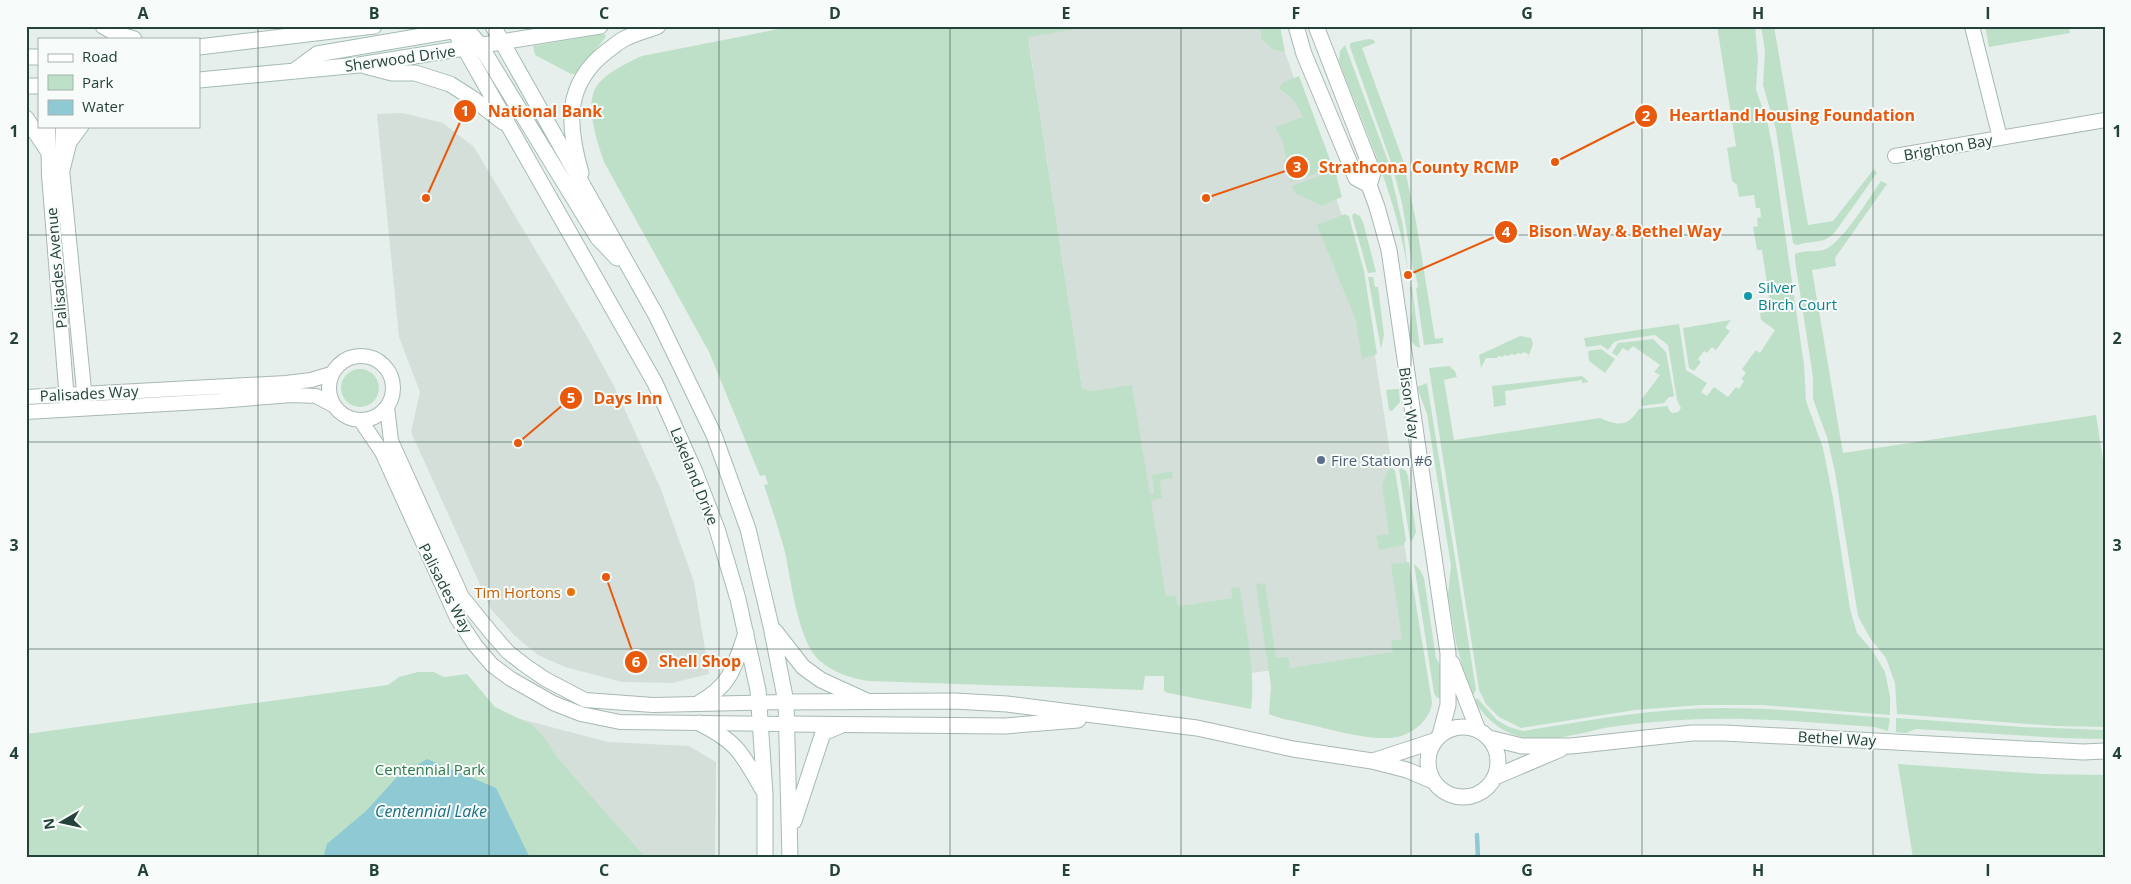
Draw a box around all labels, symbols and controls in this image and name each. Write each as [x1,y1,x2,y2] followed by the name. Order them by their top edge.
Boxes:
[137,2,149,24] text: A
[369,2,379,24] text: B
[599,2,609,24] text: C
[829,2,841,24] text: D
[1062,2,1071,24] text: E
[1292,2,1300,24] text: F
[1521,2,1533,24] text: G
[1752,2,1764,24] text: H
[1985,2,1991,24] text: I
[38,38,200,128] legend
[343,40,457,76] street label: Sherwood Drive
[82,46,118,66] text: Road
[82,72,113,92] text: Park
[82,96,124,116] text: Water
[452,96,612,127] callout: National Bank
[461,100,469,120] text: 1
[488,100,602,122] text: National Bank
[1634,100,1925,131] callout: Heartland Housing Foundation
[1669,104,1915,126] text: Heartland Housing Foundation
[1642,105,1651,125] text: 2
[9,120,19,142] text: 1
[2112,120,2122,142] text: 1
[1902,129,1995,165] street label: Brighton Bay
[1284,151,1529,182] callout: Strathcona County RCMP
[1293,156,1301,176] text: 3
[1319,156,1519,178] text: Strathcona County RCMP
[41,207,71,329] street label: Palisades Avenue
[1494,216,1732,247] callout: Bison Way & Bethel Way
[1528,220,1722,242] text: Bison Way & Bethel Way
[1502,221,1511,241] text: 4
[1758,277,1837,314] place label: Silver Birch Court
[1742,290,1754,302] marker: Silver Birch Court
[9,327,19,349] text: 2
[2112,327,2122,349] text: 2
[1395,366,1425,441] street label: Bison Way
[39,380,139,406] street label: Palisades Way
[559,382,673,413] callout: Days Inn
[567,387,575,407] text: 5
[593,387,663,409] text: Days Inn
[666,424,724,528] street label: Lakeland Drive
[1331,450,1432,470] place label: Fire Station #6
[1315,454,1327,466] marker: Fire Station #6
[9,534,19,556] text: 3
[2112,534,2122,556] text: 3
[415,539,478,637] street label: Palisades Way
[474,582,561,602] place label: Tim Hortons
[565,586,577,598] marker: Tim Hortons
[624,646,751,677] callout: Shell Shop
[659,650,741,672] text: Shell Shop
[632,651,641,671] text: 6
[1797,726,1877,750] street label: Bethel Way
[9,742,19,764] text: 4
[2112,742,2122,764] text: 4
[375,759,485,779] park label: Centennial Park
[38,796,88,846] north arrow
[375,800,487,822] water label: Centennial Lake
[38,817,59,831] text: N
[137,859,149,881] text: A
[369,859,379,881] text: B
[599,859,609,881] text: C
[829,859,841,881] text: D
[1062,859,1071,881] text: E
[1292,859,1300,881] text: F
[1521,859,1533,881] text: G
[1752,859,1764,881] text: H
[1985,859,1991,881] text: I

